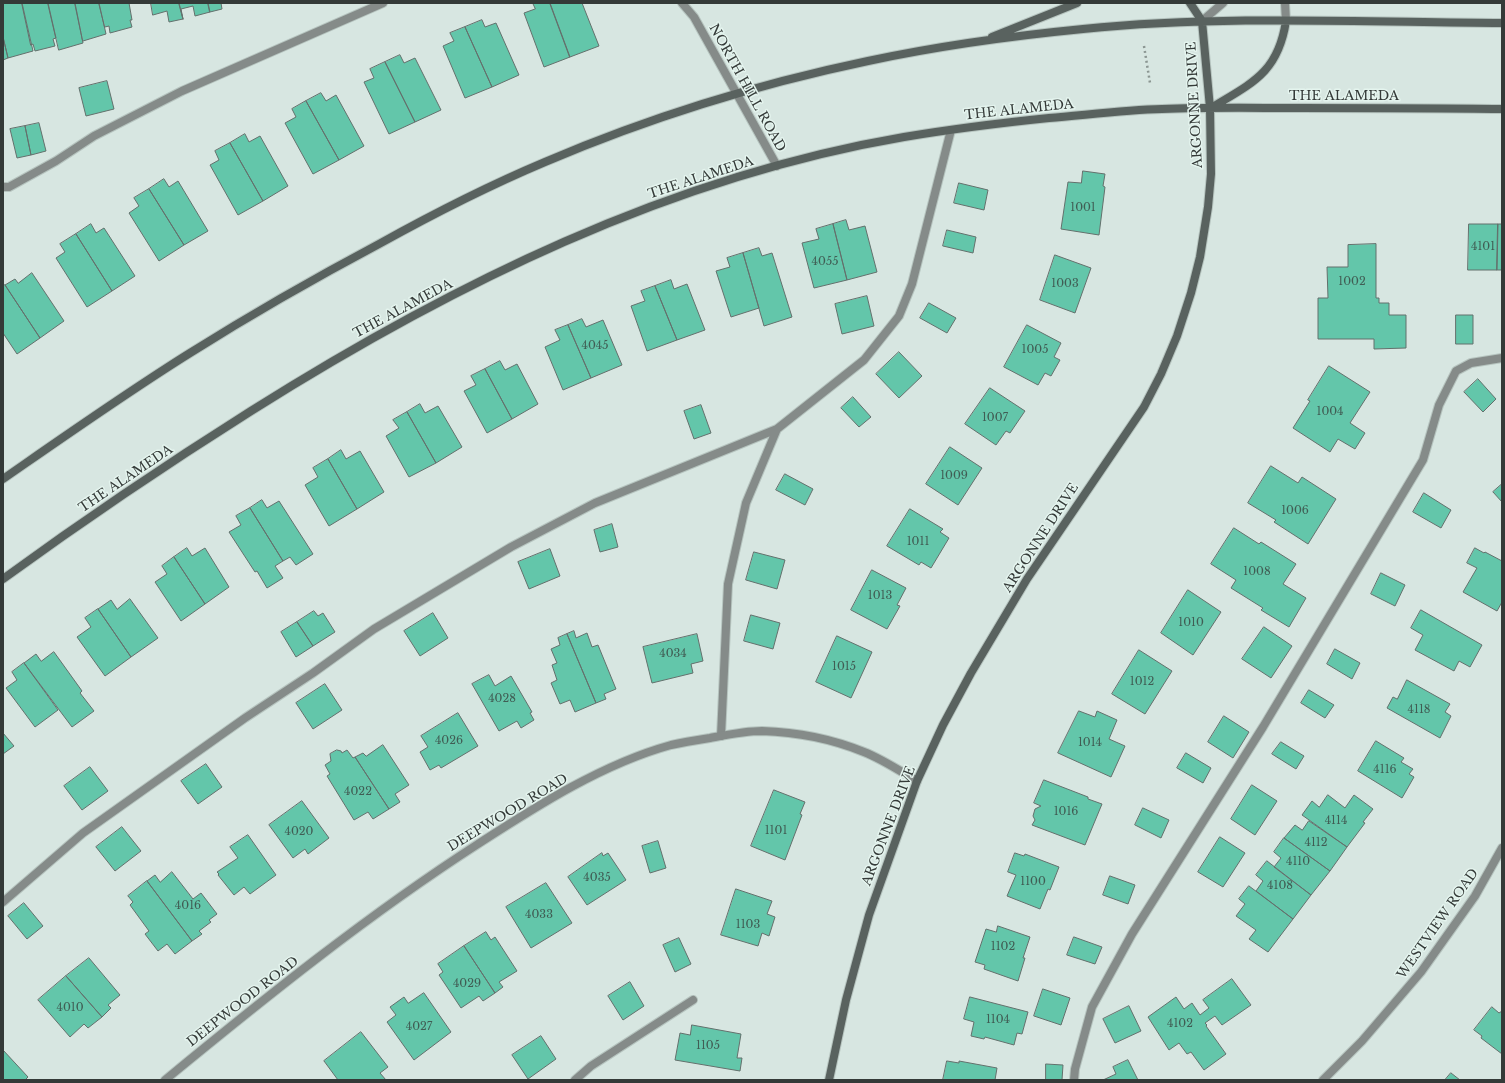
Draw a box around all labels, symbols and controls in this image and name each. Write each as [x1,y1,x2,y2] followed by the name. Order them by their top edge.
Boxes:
[705,22,789,154] street label: NORTH HILL ROAD
[1184,41,1206,169] street label: ARGONNE DRIVE
[1289,88,1399,104] street label: THE ALAMEDA
[964,96,1074,124] street label: THE ALAMEDA
[646,154,756,202] street label: THE ALAMEDA
[1070,201,1096,215] house number: 1001
[1471,240,1495,254] house number: 4101
[812,255,838,269] house number: 4055
[1338,275,1366,289] house number: 1002
[351,276,455,342] street label: THE ALAMEDA
[1051,277,1079,291] house number: 1003
[582,339,608,353] house number: 4045
[1022,343,1048,357] house number: 1005
[1316,405,1344,419] house number: 1004
[982,411,1008,425] house number: 1007
[76,442,176,516] street label: THE ALAMEDA
[940,469,968,483] house number: 1009
[1000,481,1082,595] street label: ARGONNE DRIVE
[1281,504,1309,518] house number: 1006
[907,535,929,549] house number: 1011
[1243,565,1271,579] house number: 1008
[868,589,892,603] house number: 1013
[1178,616,1204,630] house number: 1010
[659,647,687,661] house number: 4034
[832,660,856,674] house number: 1015
[1130,675,1154,689] house number: 1012
[488,692,516,706] house number: 4028
[1408,703,1430,717] house number: 4118
[435,734,463,748] house number: 4026
[1078,736,1102,750] house number: 1014
[1373,763,1397,777] house number: 4116
[859,764,919,888] street label: ARGONNE DRIVE
[445,771,571,855] street label: DEEPWOOD ROAD
[344,785,372,799] house number: 4022
[1054,805,1078,819] house number: 1016
[1325,814,1347,828] house number: 4114
[765,824,787,838] house number: 1101
[285,825,313,839] house number: 4020
[1304,836,1328,850] house number: 4112
[1286,855,1310,869] house number: 4110
[1394,866,1482,982] street label: WESTVIEW ROAD
[583,871,611,885] house number: 4035
[1020,875,1046,889] house number: 1100
[1267,879,1293,893] house number: 4108
[175,899,201,913] house number: 4016
[525,908,553,922] house number: 4033
[736,918,760,932] house number: 1103
[991,940,1015,954] house number: 1102
[184,954,302,1050] street label: DEEPWOOD ROAD
[453,977,481,991] house number: 4029
[56,1001,84,1015] house number: 4010
[986,1013,1010,1027] house number: 1104
[1167,1017,1193,1031] house number: 4102
[406,1020,432,1034] house number: 4027
[696,1039,720,1053] house number: 1105

